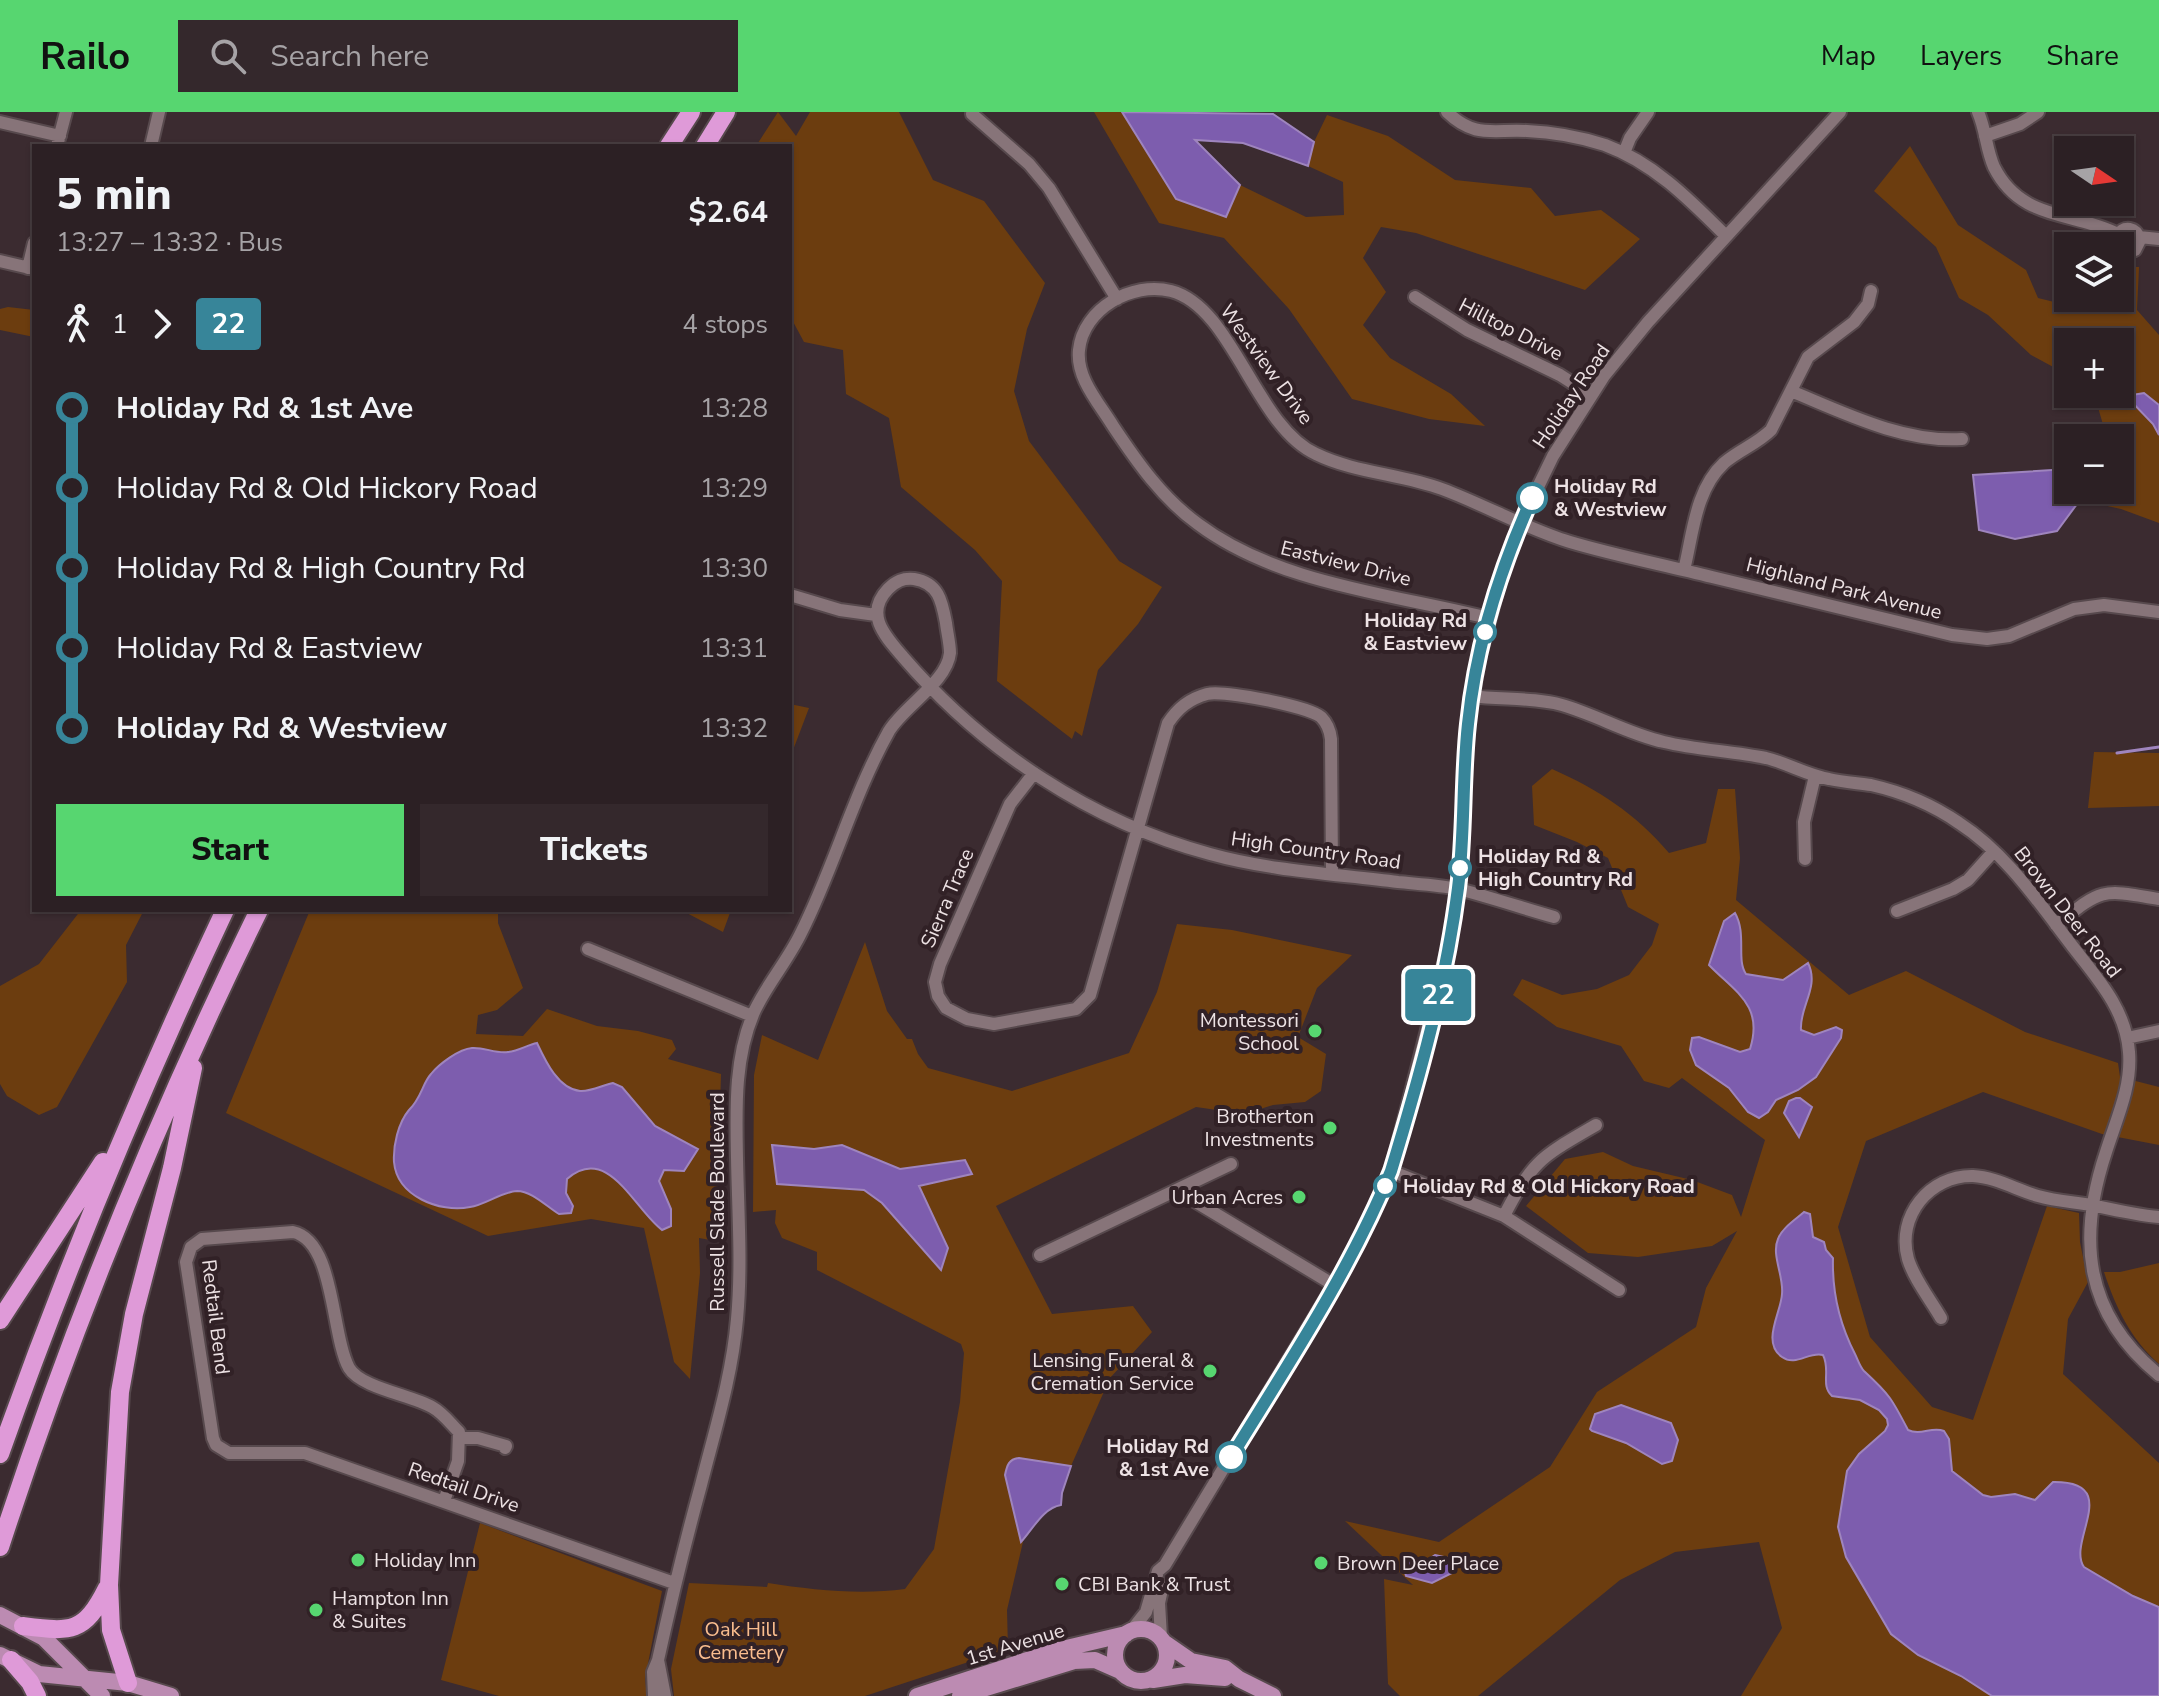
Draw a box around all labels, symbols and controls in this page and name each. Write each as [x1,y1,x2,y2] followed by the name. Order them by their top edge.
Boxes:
[178,20,738,92] search box
[40,31,130,82] text: Railo
[206,34,250,78] icon: search
[270,36,429,77] text: Search here
[1821,37,1876,75] text: Map
[1920,37,2002,75] text: Layers
[2046,37,2119,75] text: Share
[2054,136,2134,216] north arrow
[2054,136,2134,504] map controls
[56,165,172,225] text: 5 min
[689,192,768,233] text: $2.64
[56,225,283,260] text: 13:27 – 13:32 · Bus
[2054,232,2134,312] button: layers
[1454,292,1568,367] street label: Hilltop Drive
[1214,299,1320,430] street label: Westview Drive
[56,302,100,346] icon: walk
[140,302,184,346] icon: forward
[212,305,245,343] text: 22
[112,307,128,342] text: 1
[682,307,768,342] text: 4 stops
[2054,328,2134,408] button: +
[1526,339,1616,454] street label: Holiday Road
[116,388,413,429] text: Holiday Rd & 1st Ave
[700,391,768,426] text: 13:28
[2054,424,2134,504] button: −
[116,468,538,509] text: Holiday Rd & Old Hickory Road
[700,471,768,506] text: 13:29
[1554,473,1667,523] place label: Holiday Rd & Westview
[1517,483,1547,513] marker: Holiday Rd & Westview
[1278,534,1414,593] street label: Eastview Drive
[116,548,525,589] text: Holiday Rd & High Country Rd
[700,551,768,586] text: 13:30
[1743,551,1945,626] street label: Highland Park Avenue
[1363,607,1467,657] place label: Holiday Rd & Eastview
[1474,621,1496,643] marker: Holiday Rd & Eastview
[116,628,423,669] text: Holiday Rd & Eastview
[700,631,768,666] text: 13:31
[116,708,447,749] text: Holiday Rd & Westview
[700,711,768,746] text: 13:32
[56,804,404,896] button: Start
[420,804,768,896] button: Tickets
[1229,825,1403,876] street label: High Country Road
[2008,841,2127,984] street label: Brown Deer Road
[1478,843,1633,893] place label: Holiday Rd & High Country Rd
[914,844,980,952] street label: Sierra Trace
[1449,857,1471,879] marker: Holiday Rd & High Country Rd
[1402,969,1474,1021] line badge: 22
[1421,976,1455,1014] text: 22
[1200,1007,1299,1057] place label: Montessori School
[1306,1022,1324,1040] marker: Montessori School
[704,1092,731,1312] street label: Russell Slade Boulevard
[1205,1103,1314,1153] place label: Brotherton Investments
[1321,1119,1339,1137] marker: Brotherton Investments
[1403,1173,1695,1200] place label: Holiday Rd & Old Hickory Road
[1374,1175,1396,1197] marker: Holiday Rd & Old Hickory Road
[1171,1184,1283,1211] place label: Urban Acres
[1290,1188,1308,1206] marker: Urban Acres
[195,1258,236,1376] street label: Redtail Bend
[1031,1347,1194,1397] place label: Lensing Funeral & Cremation Service
[1201,1362,1219,1380] marker: Lensing Funeral & Cremation Service
[1106,1433,1209,1483] place label: Holiday Rd & 1st Ave
[1216,1442,1246,1472] marker: Holiday Rd & 1st Ave
[405,1456,523,1519] street label: Redtail Drive
[374,1547,476,1574] place label: Holiday Inn
[1337,1550,1499,1577] place label: Brown Deer Place
[349,1551,367,1569] marker: Holiday Inn
[1312,1554,1330,1572] marker: Brown Deer Place
[1078,1571,1231,1598] place label: CBI Bank & Trust
[1053,1575,1071,1593] marker: CBI Bank & Trust
[332,1585,449,1635] place label: Hampton Inn & Suites
[307,1601,325,1619] marker: Hampton Inn & Suites
[698,1616,785,1666] park label: Oak Hill Cemetery
[963,1617,1068,1672] street label: 1st Avenue

